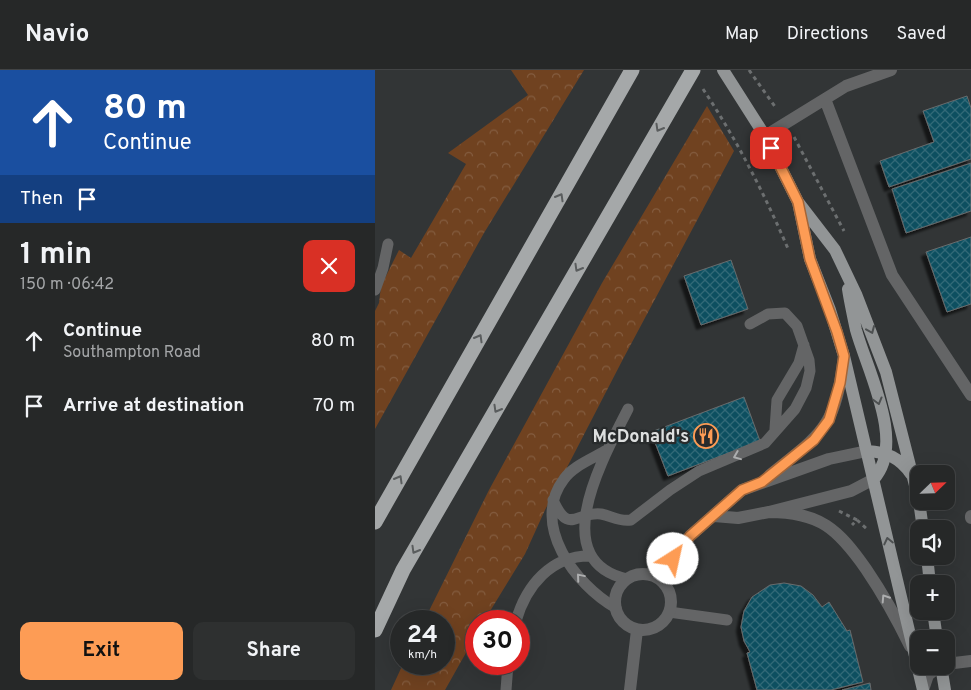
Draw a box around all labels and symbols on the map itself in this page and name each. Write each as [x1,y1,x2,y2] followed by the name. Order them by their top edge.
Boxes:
[656,122,666,131] one-way arrow
[750,127,792,169] pin
[553,193,563,202] one-way arrow
[574,263,584,272] one-way arrow
[864,325,875,334] one-way arrow
[473,335,483,344] one-way arrow
[873,396,883,404] one-way arrow
[493,404,503,413] one-way arrow
[693,423,719,449] restaurant icon: McDonald's
[593,426,689,449] place label: McDonald's
[733,450,742,460] one-way arrow
[910,465,955,510] north arrow
[393,476,403,485] one-way arrow
[646,532,698,584] position arrow
[883,537,894,546] one-way arrow
[412,544,422,553] one-way arrow
[577,574,585,583] one-way arrow
[882,594,891,604] one-way arrow
[465,610,530,675] speed limit sign: 30

